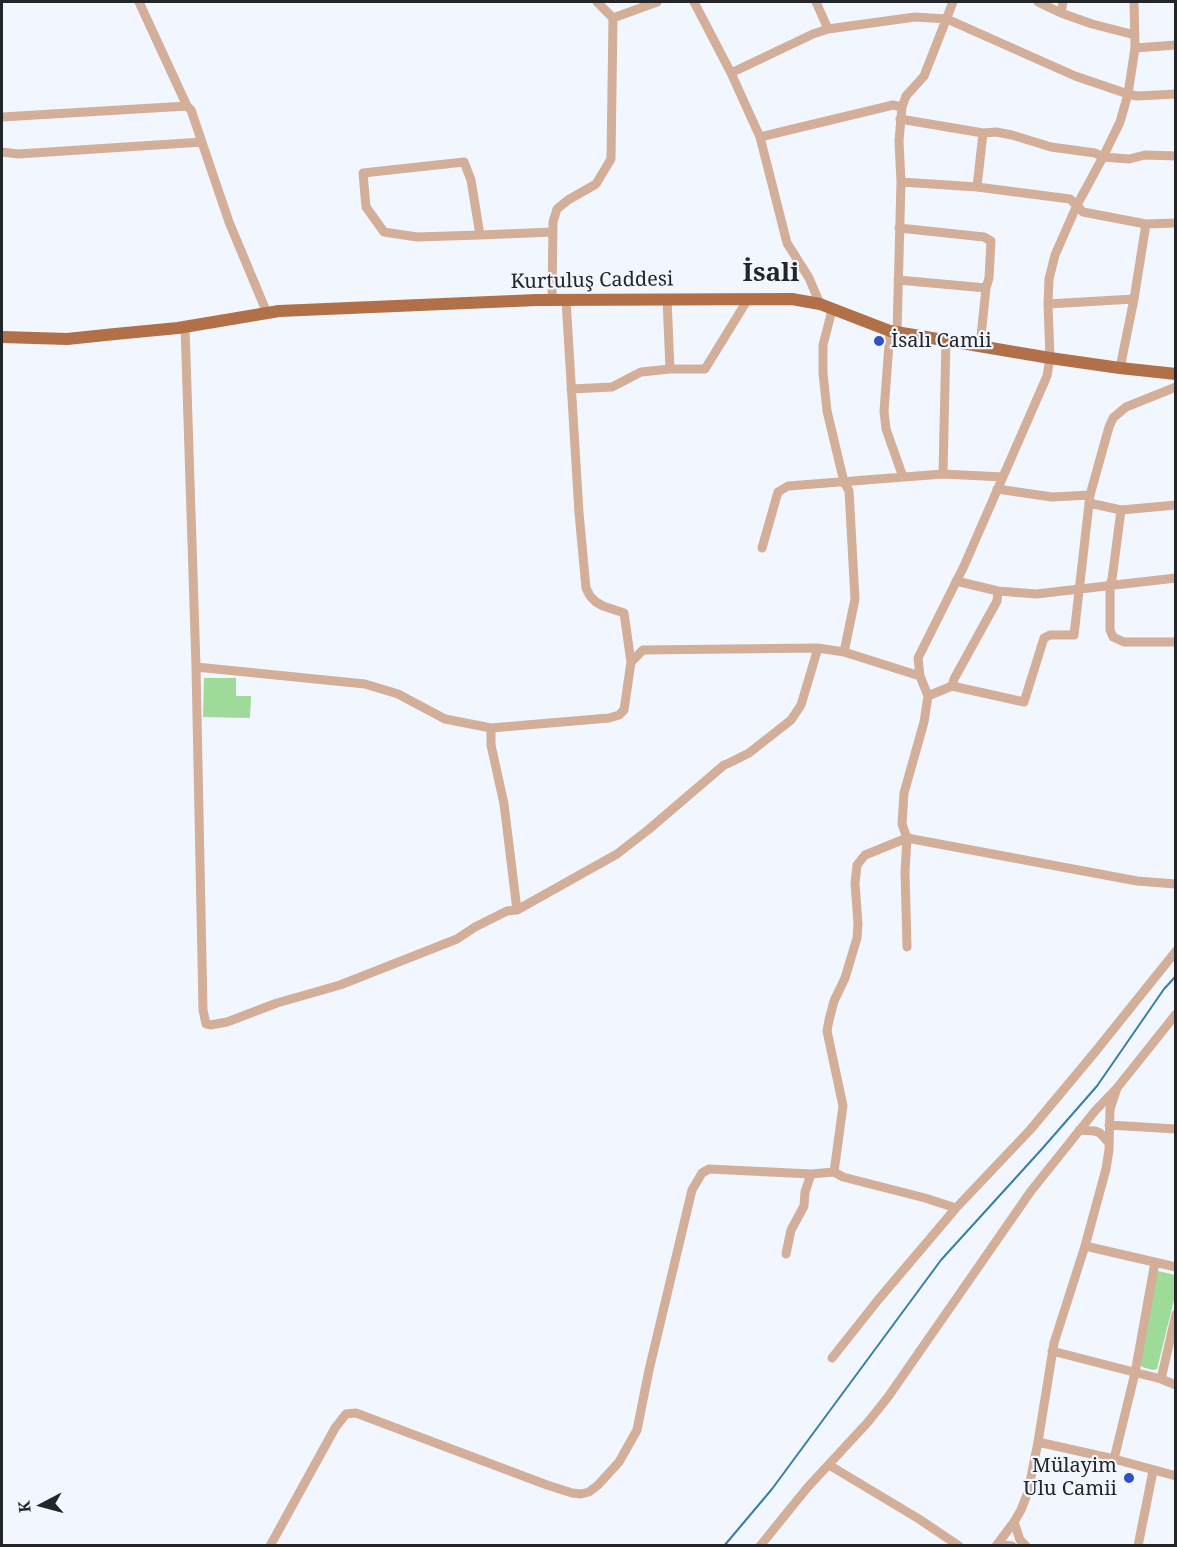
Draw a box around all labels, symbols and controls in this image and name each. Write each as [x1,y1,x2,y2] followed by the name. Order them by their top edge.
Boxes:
[743,258,799,290] district label: İsali
[510,268,674,294] street label: Kurtuluş Caddesi
[891,329,992,353] place label: İsalı Camii
[872,334,886,348] marker: İsalı Camii
[1023,1454,1117,1501] place label: Mülayim Ulu Camii
[1122,1471,1136,1485] marker: Mülayim Ulu Camii
[12,1475,72,1535] north arrow
[13,1500,36,1514] text: K

